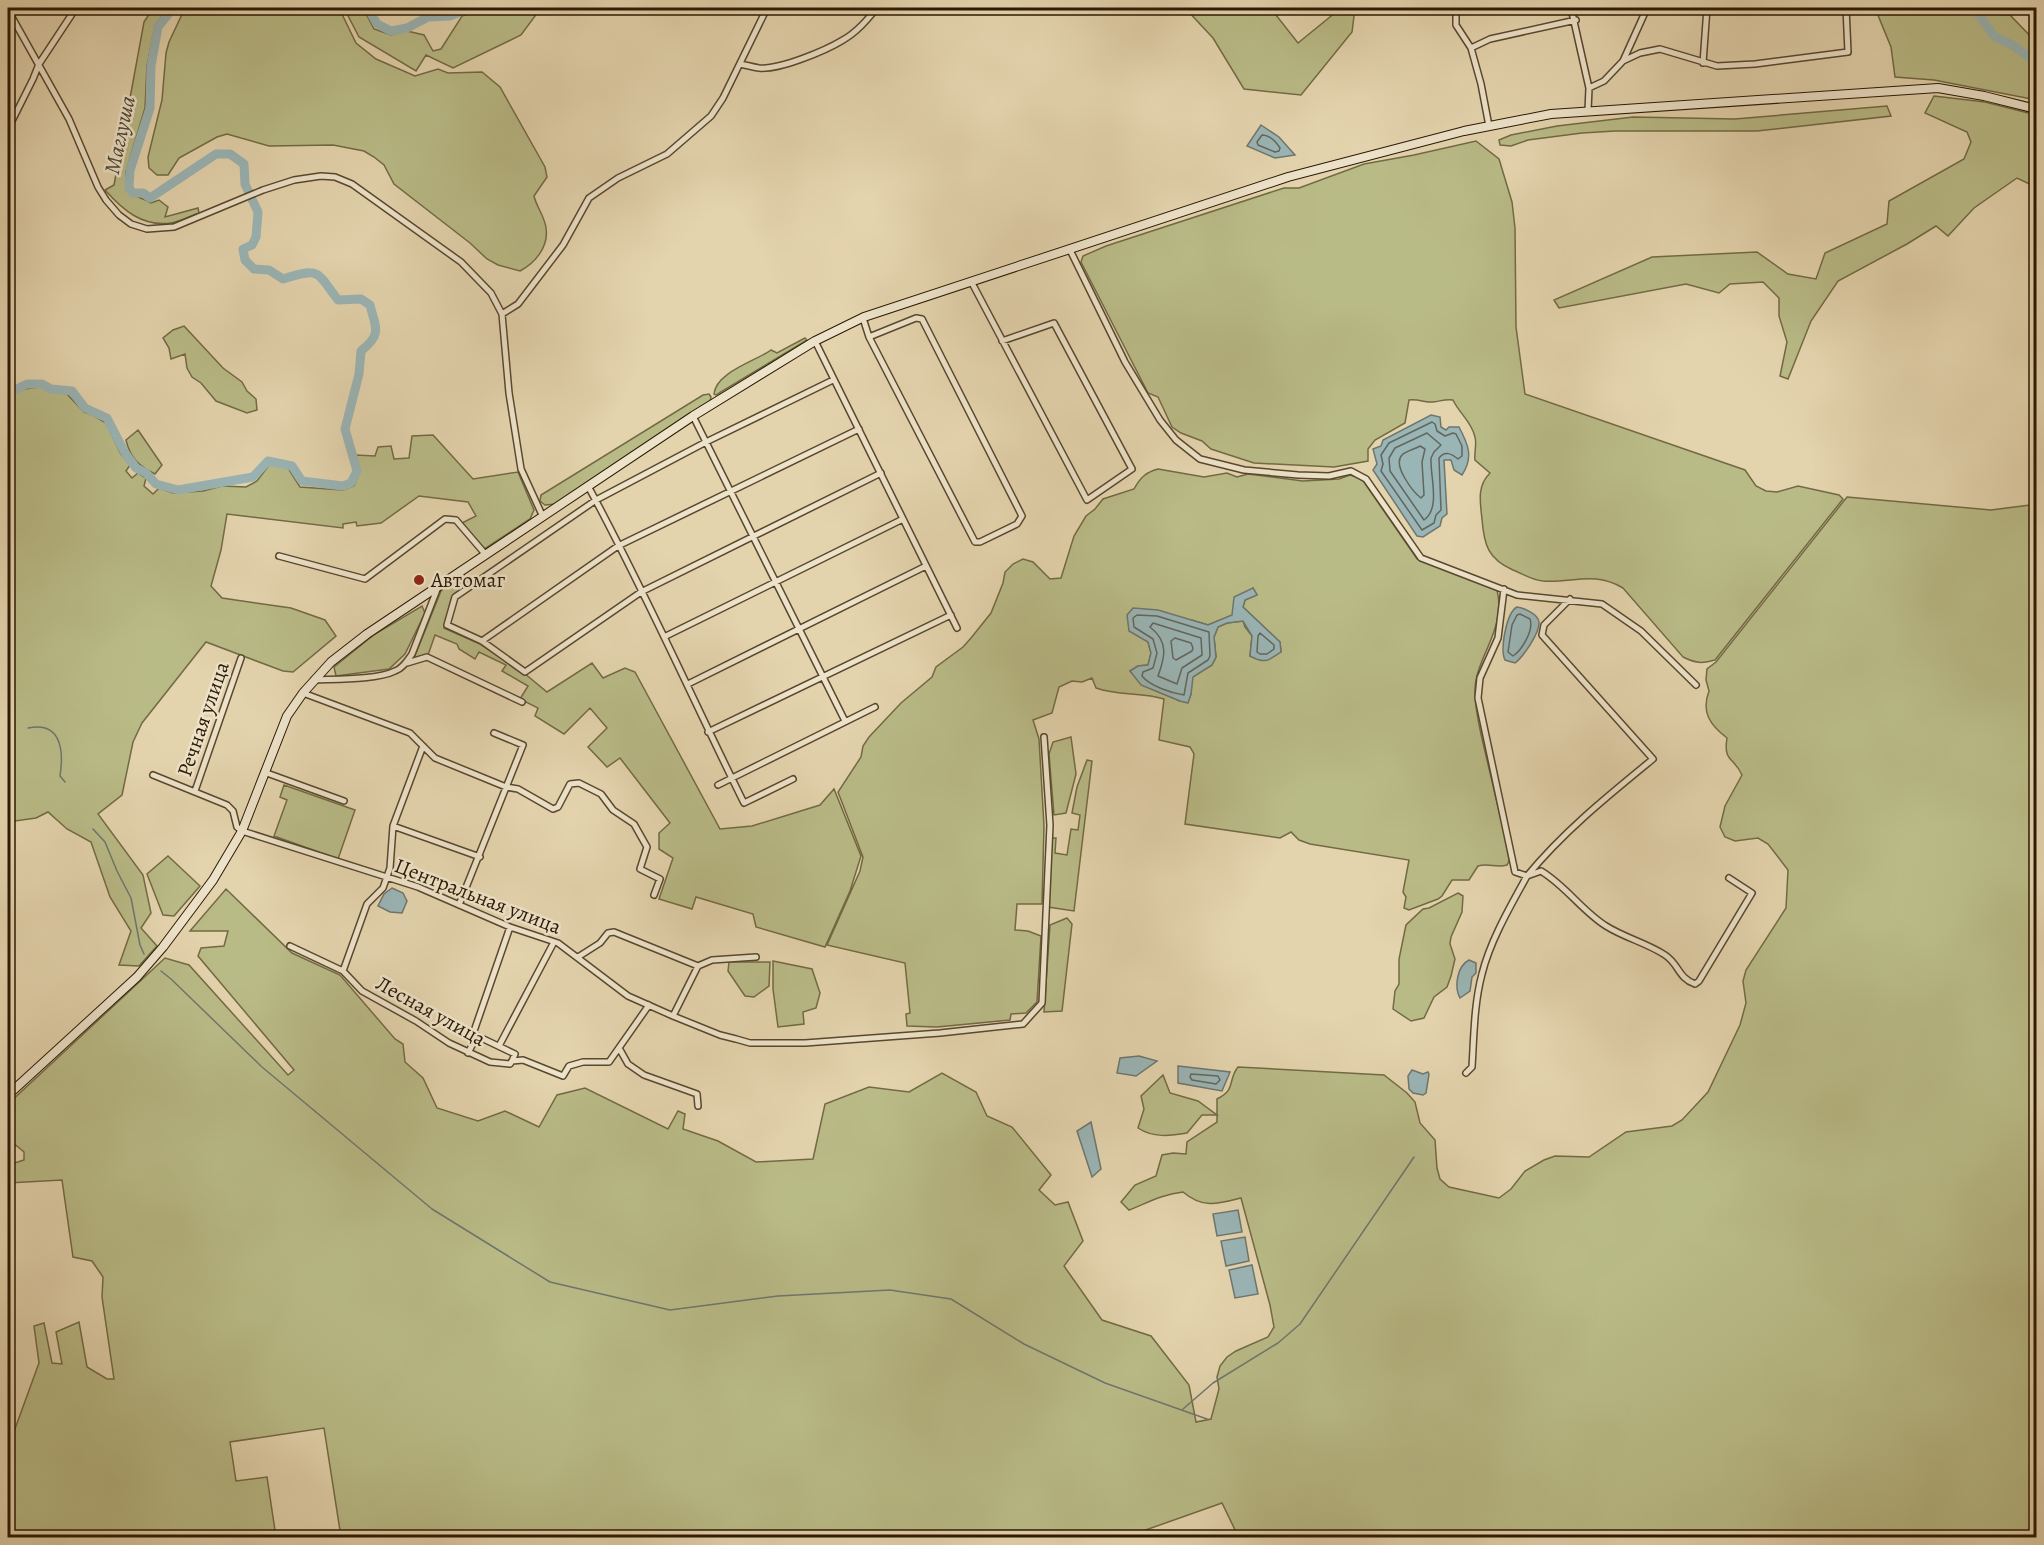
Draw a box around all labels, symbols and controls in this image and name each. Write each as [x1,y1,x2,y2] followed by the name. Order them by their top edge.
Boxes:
[97,93,143,177] water label: Маглуша
[430,566,506,594] place label: Автомаг
[412,573,426,587] marker: Автомаг
[170,657,236,780] street label: Речная улица
[391,851,566,941] street label: Центральная улица
[371,969,491,1053] street label: Лесная улица

